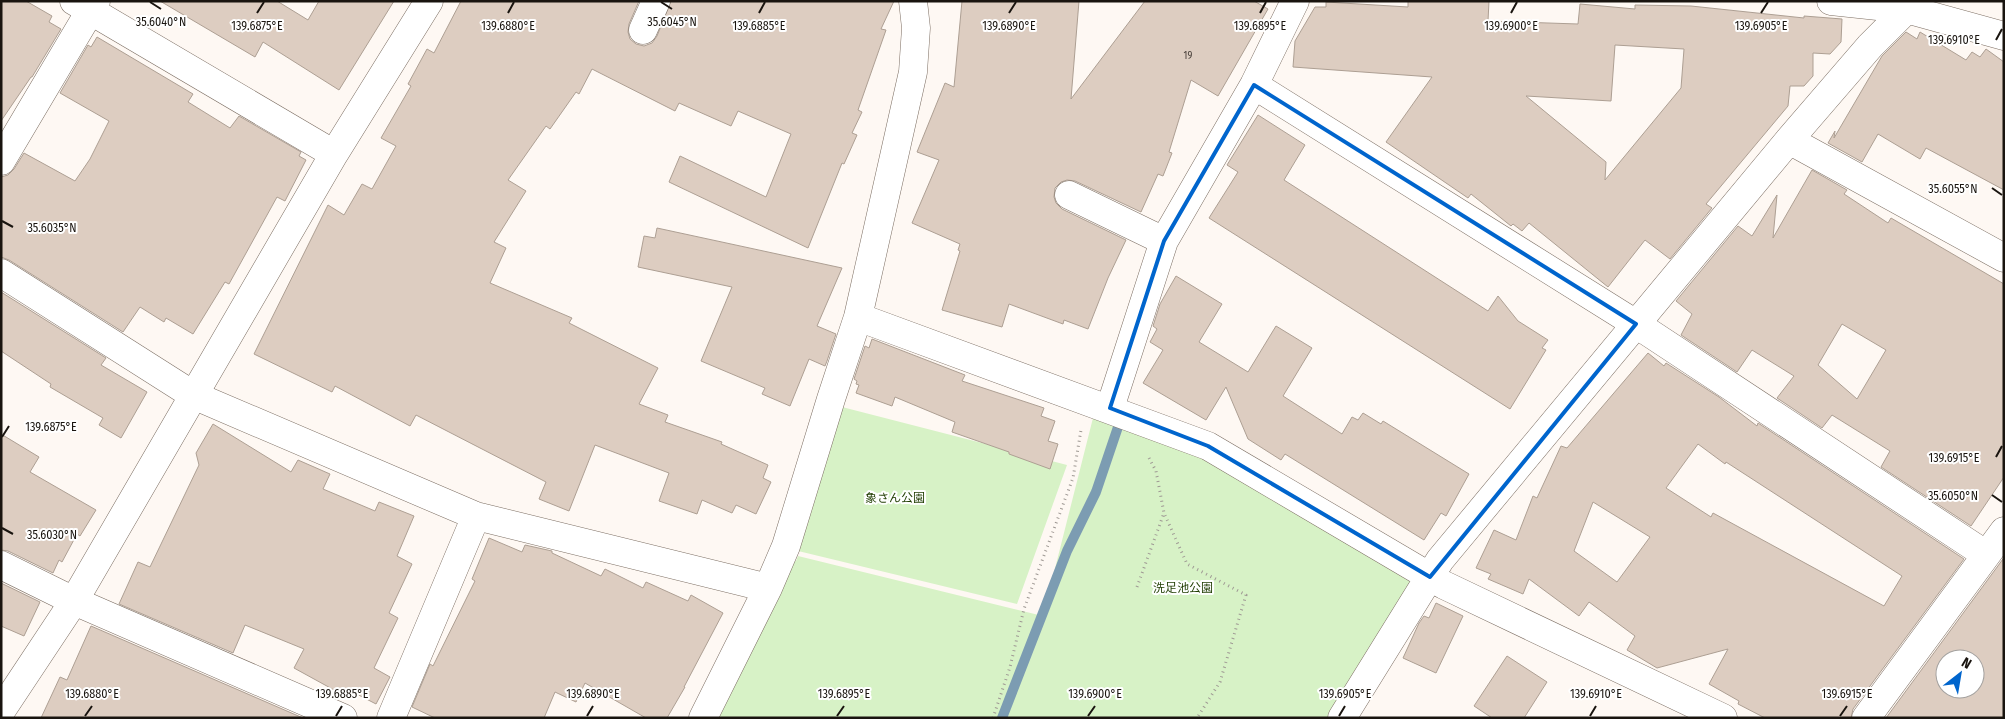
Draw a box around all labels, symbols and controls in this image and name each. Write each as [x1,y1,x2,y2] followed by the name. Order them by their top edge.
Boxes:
[136,15,186,29] text: 35.6040°N
[647,15,697,29] text: 35.6045°N
[231,19,283,33] text: 139.6875°E
[481,19,535,33] text: 139.6880°E
[733,19,786,33] text: 139.6885°E
[982,19,1036,33] text: 139.6890°E
[1234,19,1287,33] text: 139.6895°E
[1484,19,1538,33] text: 139.6900°E
[1735,19,1788,33] text: 139.6905°E
[1928,33,1980,47] text: 139.6910°E
[1184,50,1193,62] house number: 19
[1928,182,1978,196] text: 35.6055°N
[27,221,77,235] text: 35.6035°N
[25,420,77,434] text: 139.6875°E
[1929,451,1980,465] text: 139.6915°E
[1928,489,1978,503] text: 35.6050°N
[865,491,925,505] park label: 象さん公園
[27,528,77,542] text: 35.6030°N
[1153,581,1213,595] park label: 洗足池公園
[1935,649,1985,699] north arrow
[1958,654,1974,673] text: N
[65,687,119,701] text: 139.6880°E
[316,687,369,701] text: 139.6885°E
[566,687,620,701] text: 139.6890°E
[818,687,871,701] text: 139.6895°E
[1068,687,1122,701] text: 139.6900°E
[1319,687,1372,701] text: 139.6905°E
[1570,687,1622,701] text: 139.6910°E
[1822,687,1873,701] text: 139.6915°E

